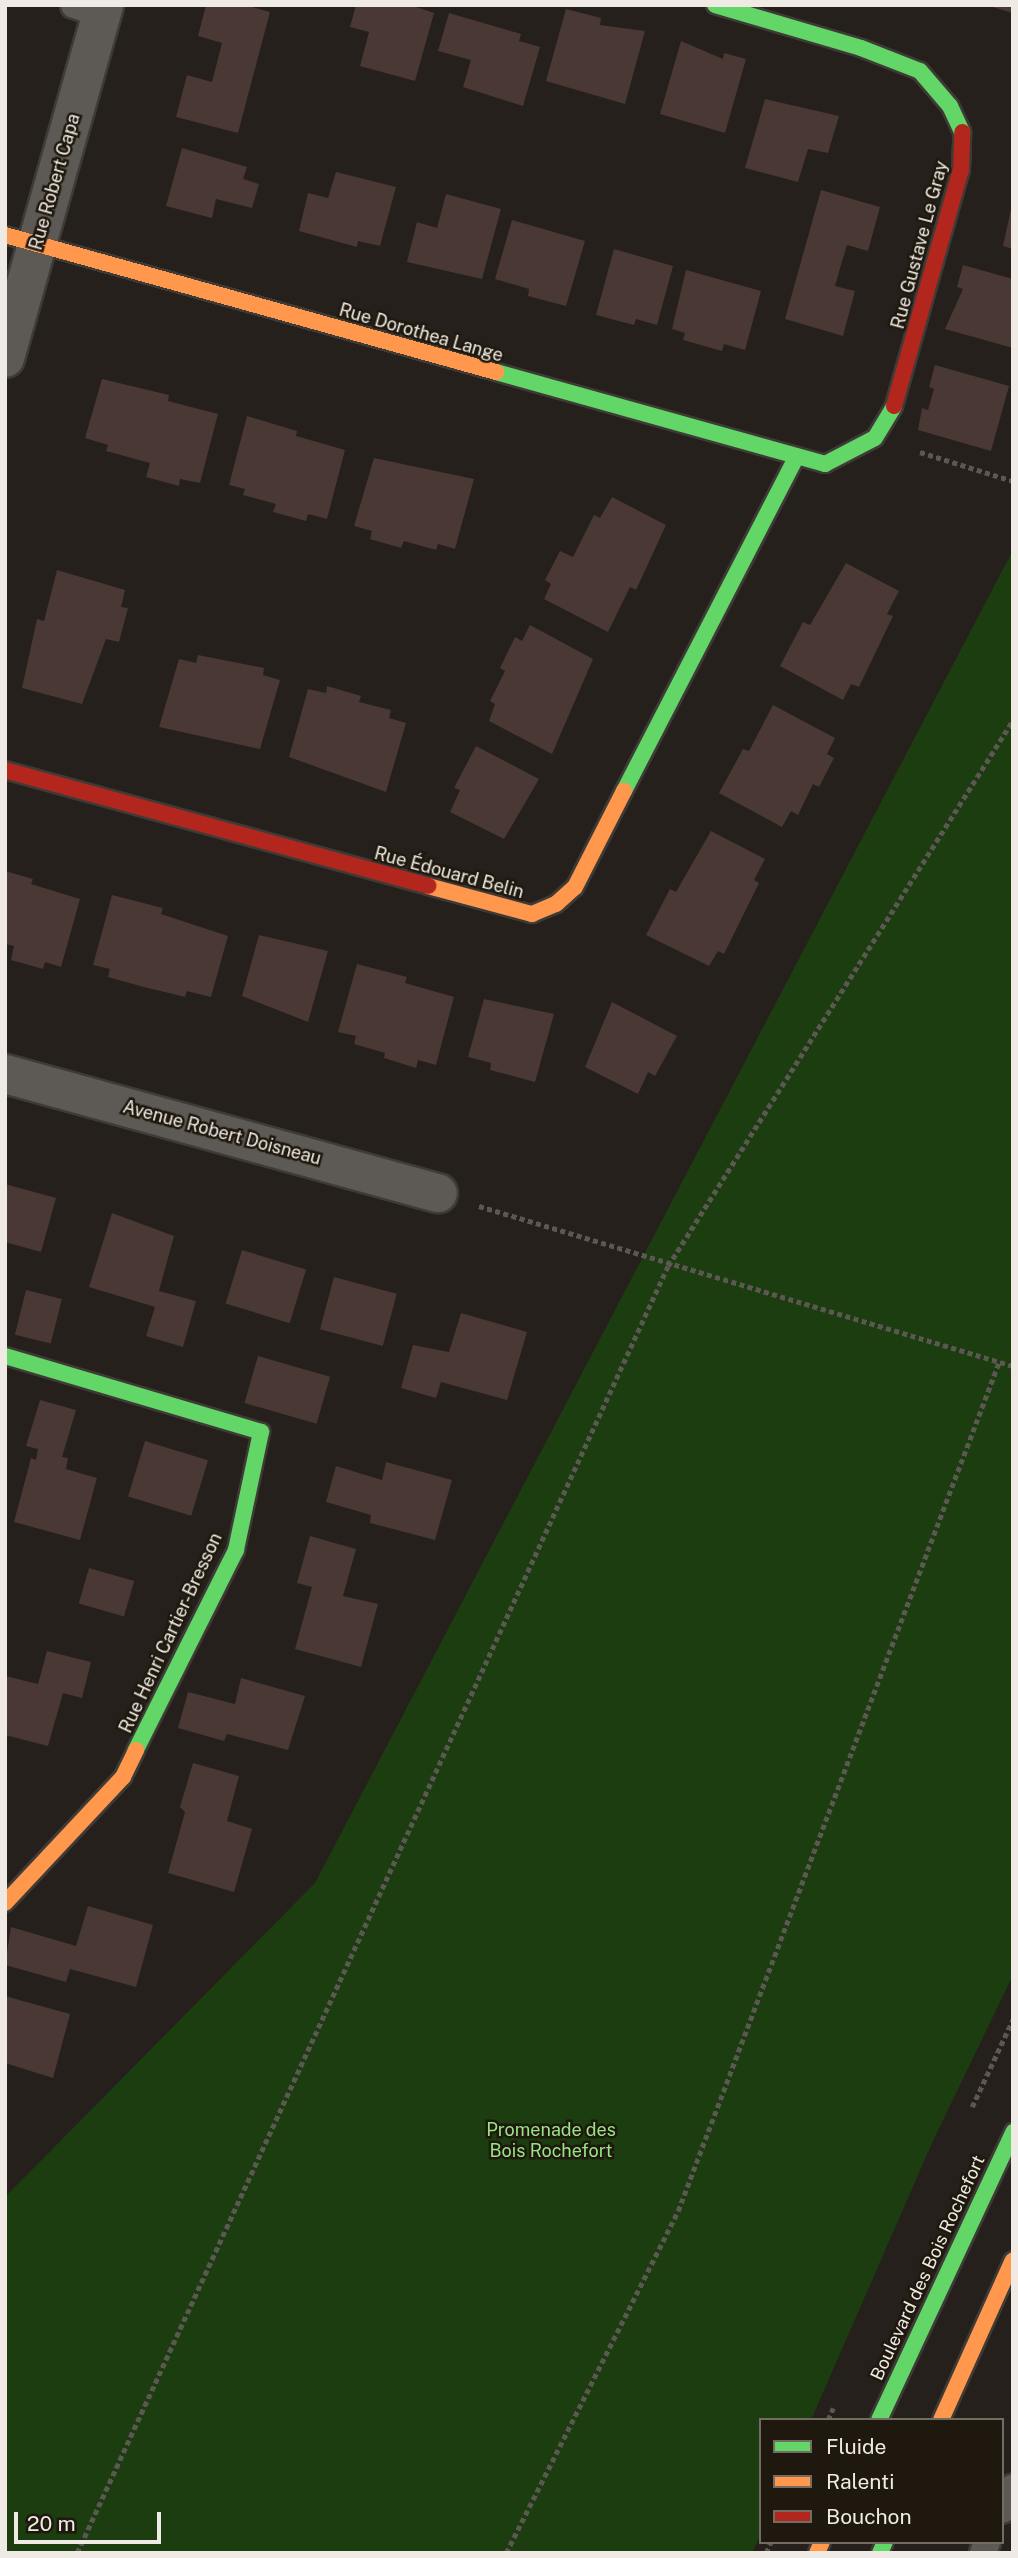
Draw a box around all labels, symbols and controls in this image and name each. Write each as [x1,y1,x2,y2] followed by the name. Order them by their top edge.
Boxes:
[25,111,85,253] street label: Rue Robert Capa
[887,158,953,332] street label: Rue Gustave Le Gray
[336,299,506,367] street label: Rue Dorothea Lange
[372,843,526,903] street label: Rue Édouard Belin
[120,1096,324,1170] street label: Avenue Robert Doisneau
[115,1529,227,1737] street label: Rue Henri Cartier-Bresson
[486,2120,616,2162] park label: Promenade des Bois Rochefort
[866,2152,990,2384] street label: Boulevard des Bois Rochefort
[759,2418,1004,2544] legend
[826,2434,886,2459] text: Fluide
[826,2469,894,2494] text: Ralenti
[18,2498,164,2542] scale bar
[826,2504,912,2529] text: Bouchon
[27,2511,76,2536] text: 20 m

